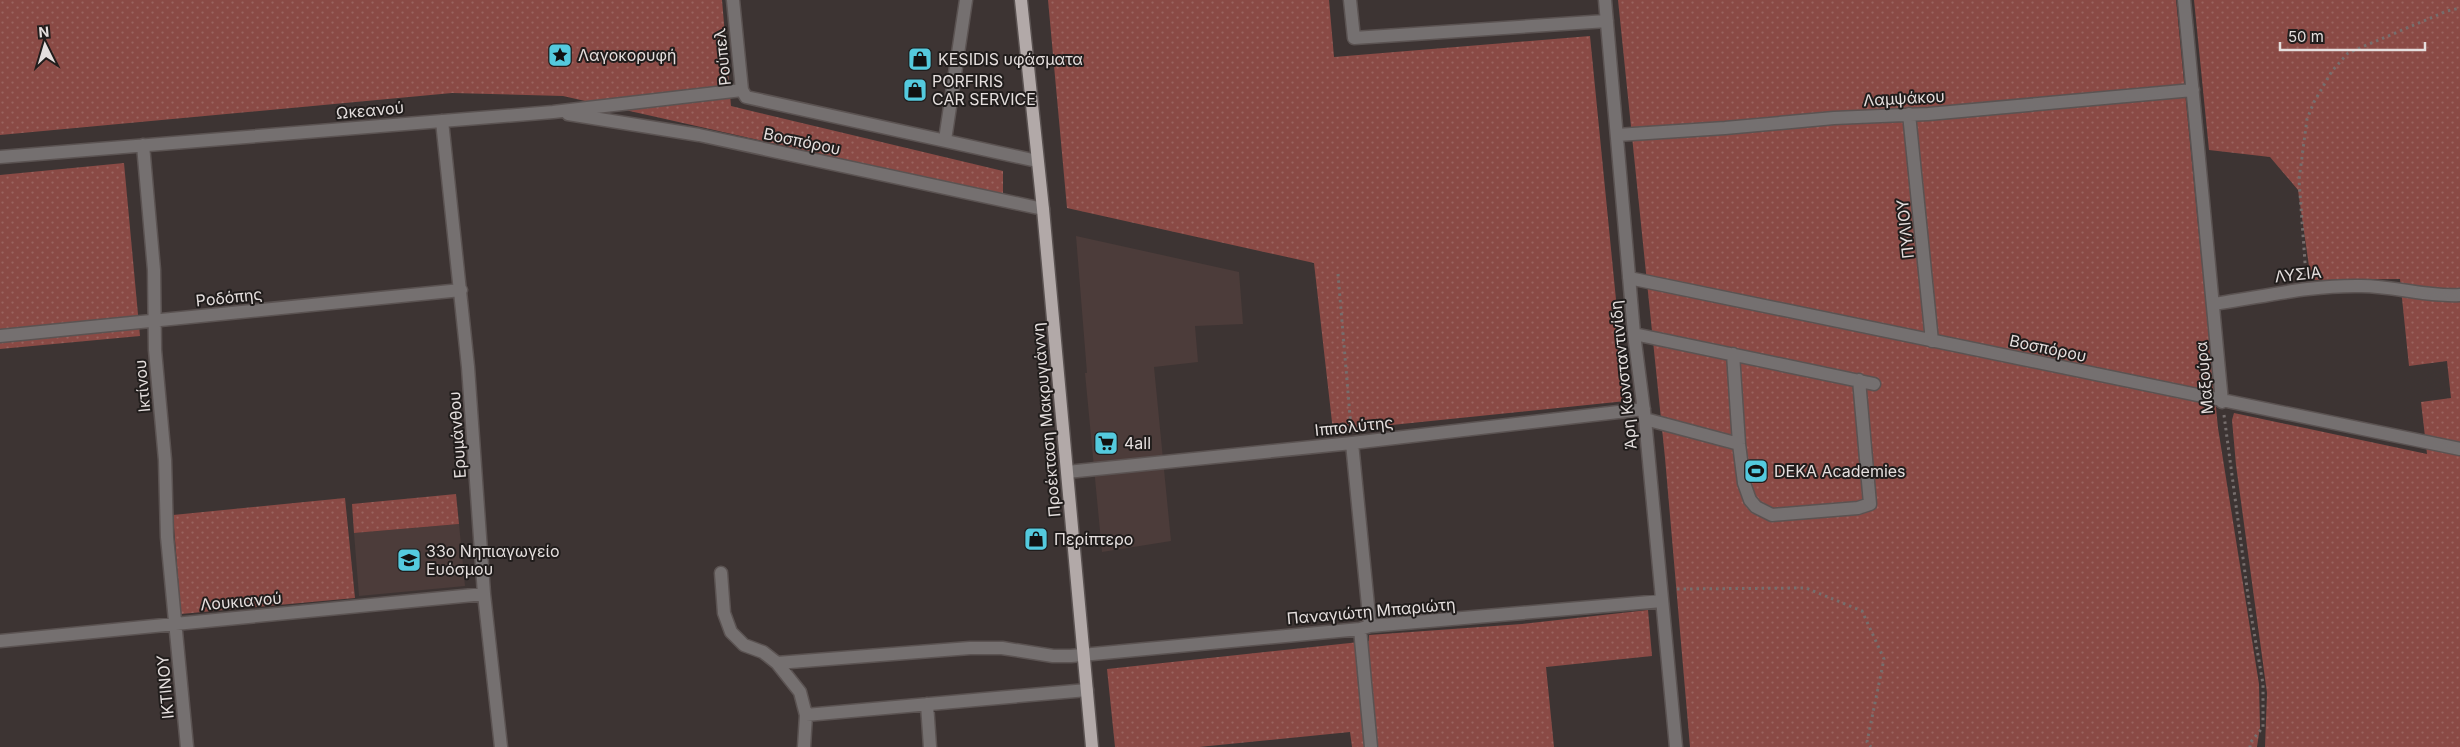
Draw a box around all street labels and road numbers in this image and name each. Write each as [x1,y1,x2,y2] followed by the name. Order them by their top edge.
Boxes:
[709,27,735,87] street label: Ρούπελ
[1863,86,1945,110] street label: Λαμψάκου
[335,97,405,123] street label: Ωκεανού
[762,123,842,159] street label: Βοσπόρου
[1892,198,1918,260] street label: ΠΥΛΙΟΥ
[2274,262,2322,286] street label: ΛΥΣΙΑ
[195,284,263,310] street label: Ροδόπης
[1605,300,1641,450] street label: Άρη Κωνσταντινίδη
[1028,322,1064,518] street label: Προέκταση Μακρυγιάννη
[2008,330,2088,366] street label: Βοσπόρου
[2191,341,2217,415] street label: Μαξούρα
[130,359,154,413] street label: Ικτίνου
[444,391,470,479] street label: Ερυμάνθου
[1314,412,1394,440] street label: Ιππολύτης
[199,587,283,615] street label: Λουκιανού
[1286,594,1456,628] street label: Παναγιώτη Μπαριώτη
[152,654,178,720] street label: ΙΚΤΙΝΟΥ

